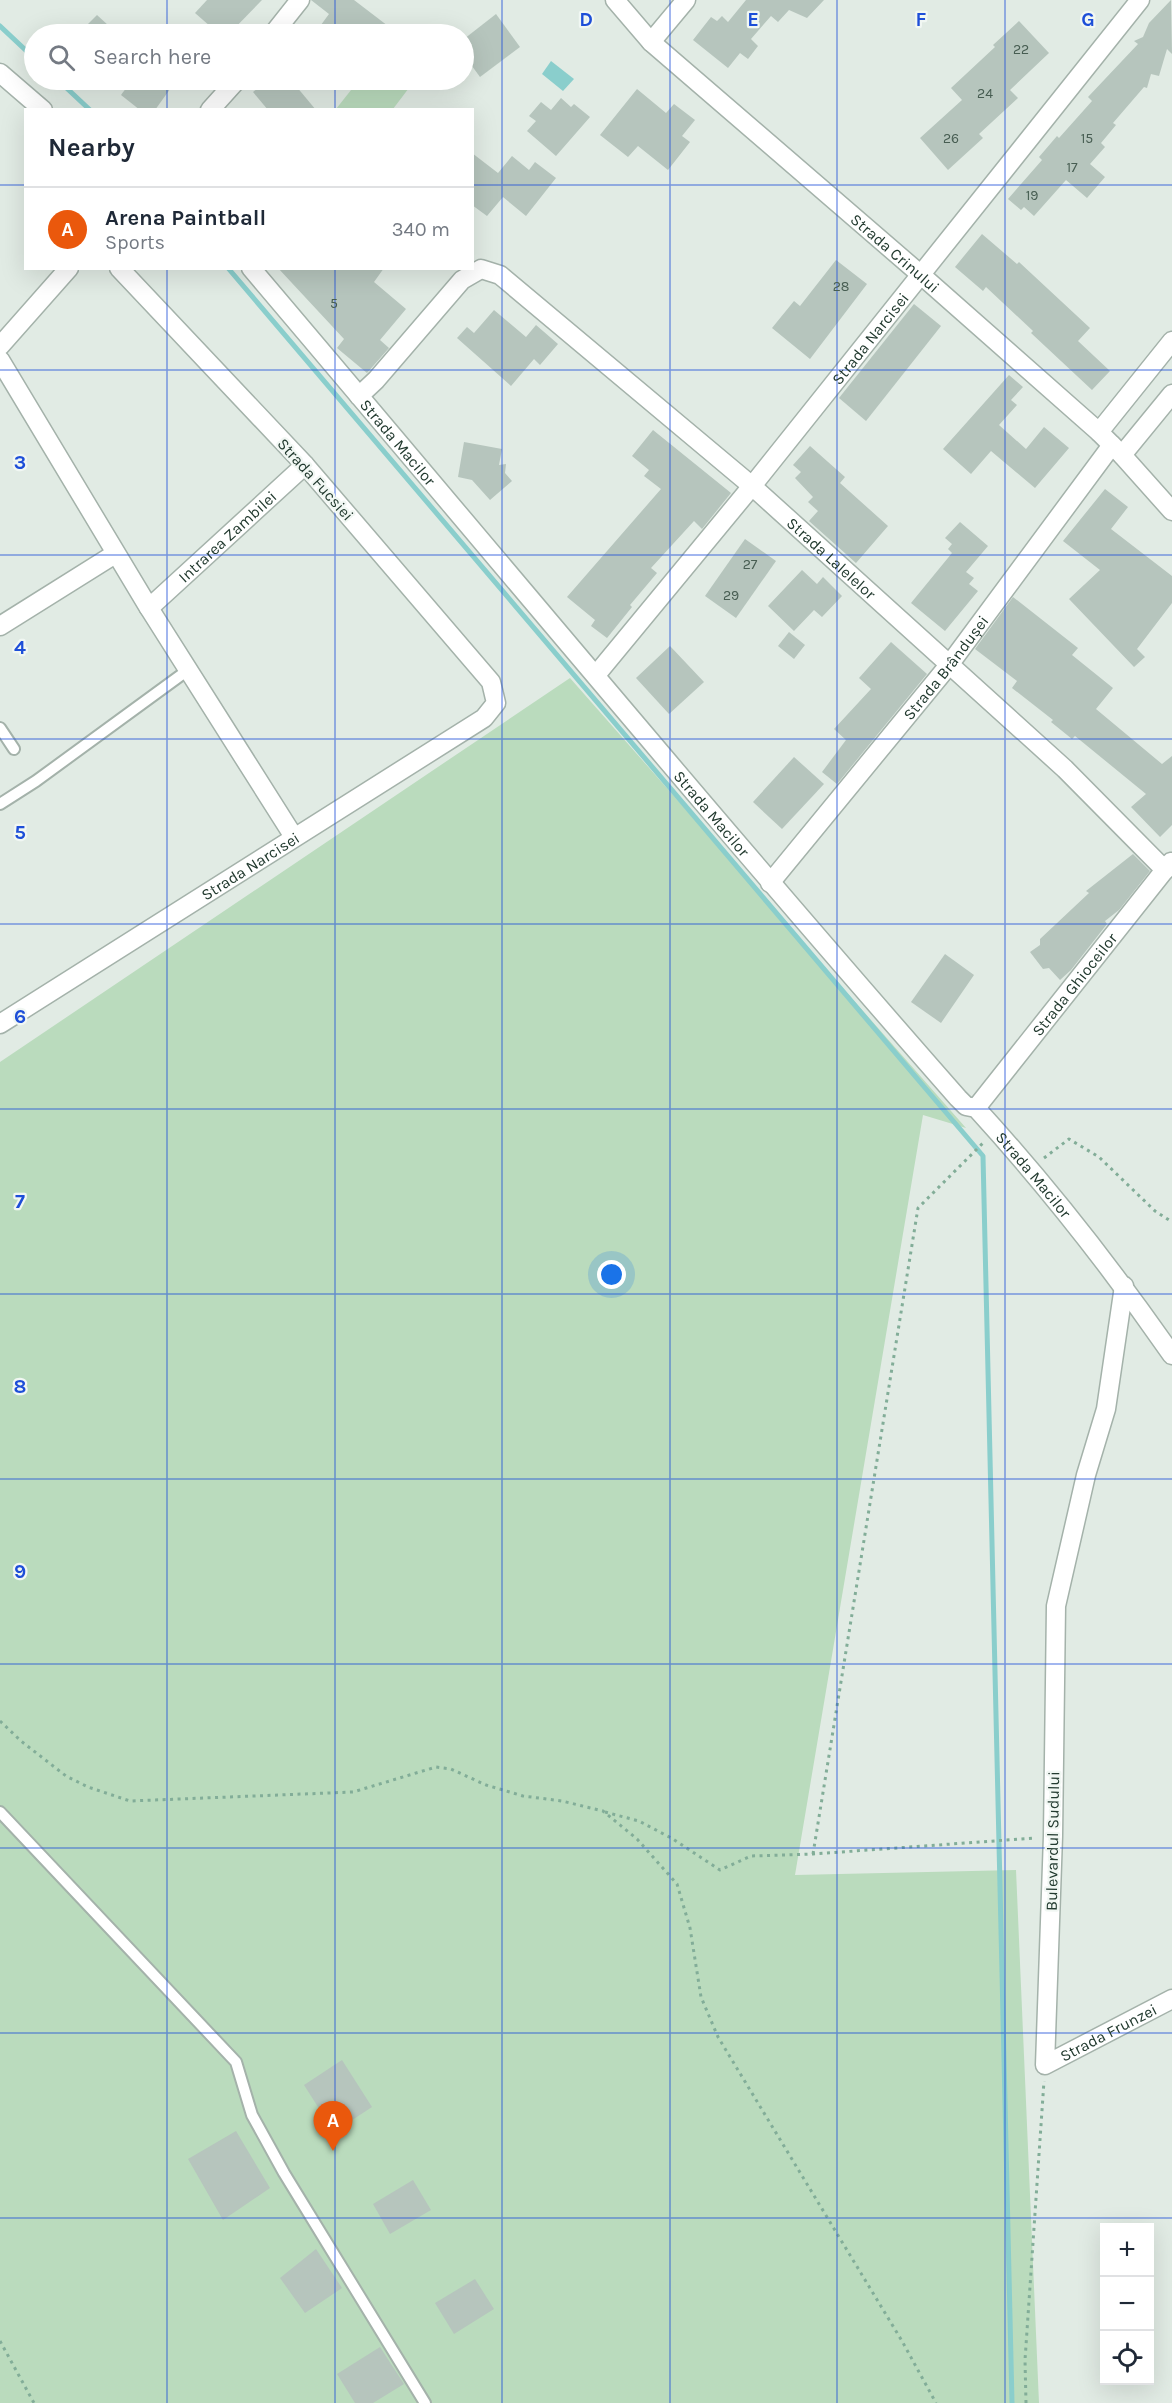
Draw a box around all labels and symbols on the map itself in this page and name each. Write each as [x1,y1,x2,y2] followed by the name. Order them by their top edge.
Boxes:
[579,8,593,31] text: D
[747,8,759,31] text: E
[916,8,927,31] text: F
[1081,8,1095,31] text: G
[1013,41,1029,58] house number: 22
[977,85,993,102] house number: 24
[943,130,959,147] house number: 26
[1081,130,1093,147] house number: 15
[1066,159,1078,176] house number: 17
[1026,187,1038,204] house number: 19
[847,210,943,297] street label: Strada Crinului
[833,278,849,295] house number: 28
[828,289,913,389] street label: Strada Narcisei
[330,295,338,312] house number: 5
[356,395,440,490] street label: Strada Macilor
[274,434,358,525] street label: Strada Fucsiei
[14,451,26,474] text: 3
[174,487,280,586] street label: Intrarea Zambilei
[783,513,880,603] street label: Strada Lalelelor
[743,556,758,573] house number: 27
[723,587,739,604] house number: 29
[899,612,992,724] street label: Strada Brândușei
[14,636,26,659] text: 4
[670,767,754,861] street label: Strada Macilor
[14,821,26,844] text: 5
[198,828,303,904] street label: Strada Narcisei
[1028,929,1121,1040] street label: Strada Ghioceilor
[14,1005,26,1028] text: 6
[992,1128,1075,1222] street label: Strada Macilor
[15,1190,25,1213] text: 7
[597,1260,626,1289] your location
[14,1375,26,1398] text: 8
[14,1560,26,1583] text: 9
[1042,1771,1063,1911] street label: Bulevardul Sudului
[1057,2000,1160,2066] street label: Strada Frunzei
[314,2102,352,2151] pin: A

